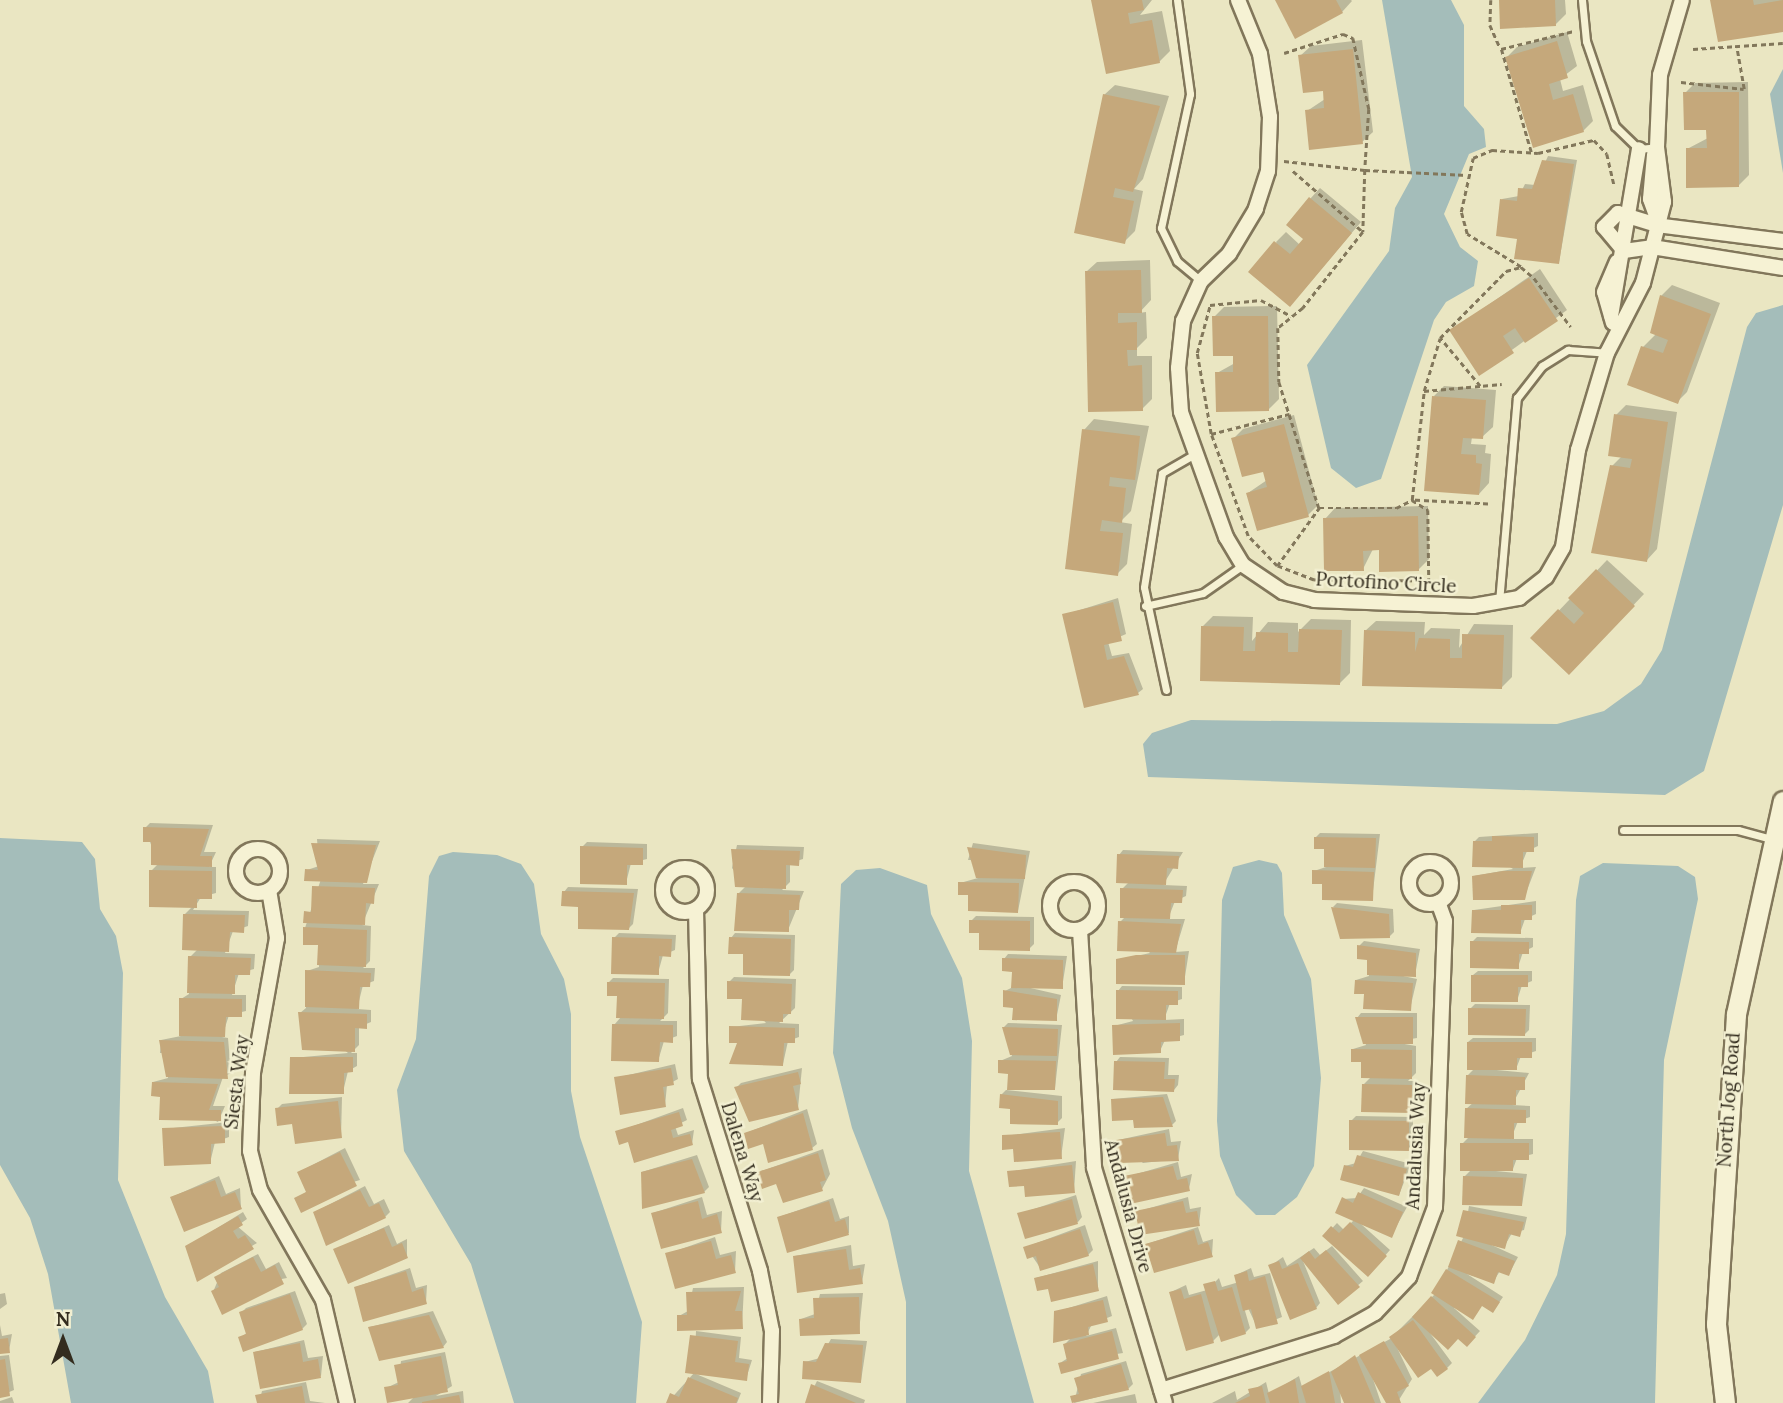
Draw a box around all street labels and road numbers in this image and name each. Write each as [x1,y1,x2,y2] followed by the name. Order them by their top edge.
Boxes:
[1315,568,1457,598] street label: Portofino Circle
[1713,1032,1745,1168] street label: North Jog Road
[220,1033,254,1131] street label: Siesta Way
[1401,1082,1431,1210] street label: Andalusia Way
[716,1099,768,1205] street label: Dalena Way
[1099,1137,1157,1275] street label: Andalusia Drive

